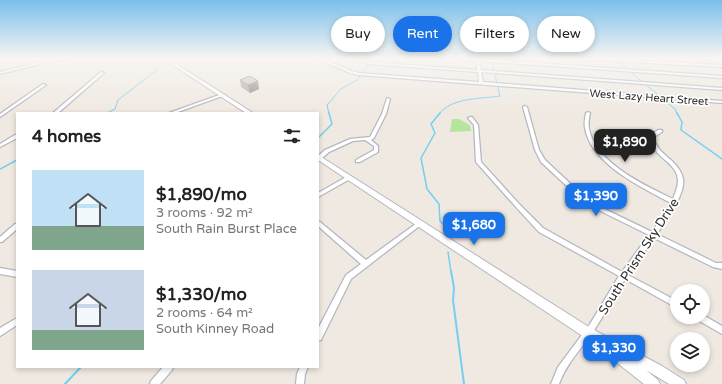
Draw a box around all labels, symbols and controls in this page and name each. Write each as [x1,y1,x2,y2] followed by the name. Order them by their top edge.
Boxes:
[331,16,385,52] chip: Buy
[393,16,452,52] chip: Rent
[460,16,529,52] chip: Filters
[537,16,595,52] chip: New
[589,87,709,108] street label: West Lazy Heart Street
[281,125,303,147] icon: filters
[32,126,101,147] text: 4 homes
[592,129,658,163] pin: $1,890
[603,134,647,150] text: $1,890
[563,183,629,217] pin: $1,390
[156,184,247,205] text: $1,890/mo
[64,186,112,234] icon: home
[574,188,618,204] text: $1,390
[595,195,683,318] street label: South Prism Sky Drive
[156,205,253,221] text: 3 rooms · 92 m²
[441,212,507,246] pin: $1,680
[452,217,496,233] text: $1,680
[156,221,297,237] text: South Rain Burst Place
[156,284,247,305] text: $1,330/mo
[670,284,710,372] map controls
[670,284,710,324] button: locate
[64,286,112,334] icon: home
[156,305,253,321] text: 2 rooms · 64 m²
[156,321,274,337] text: South Kinney Road
[670,332,710,372] button: layers
[581,335,647,369] pin: $1,330
[592,340,636,356] text: $1,330

